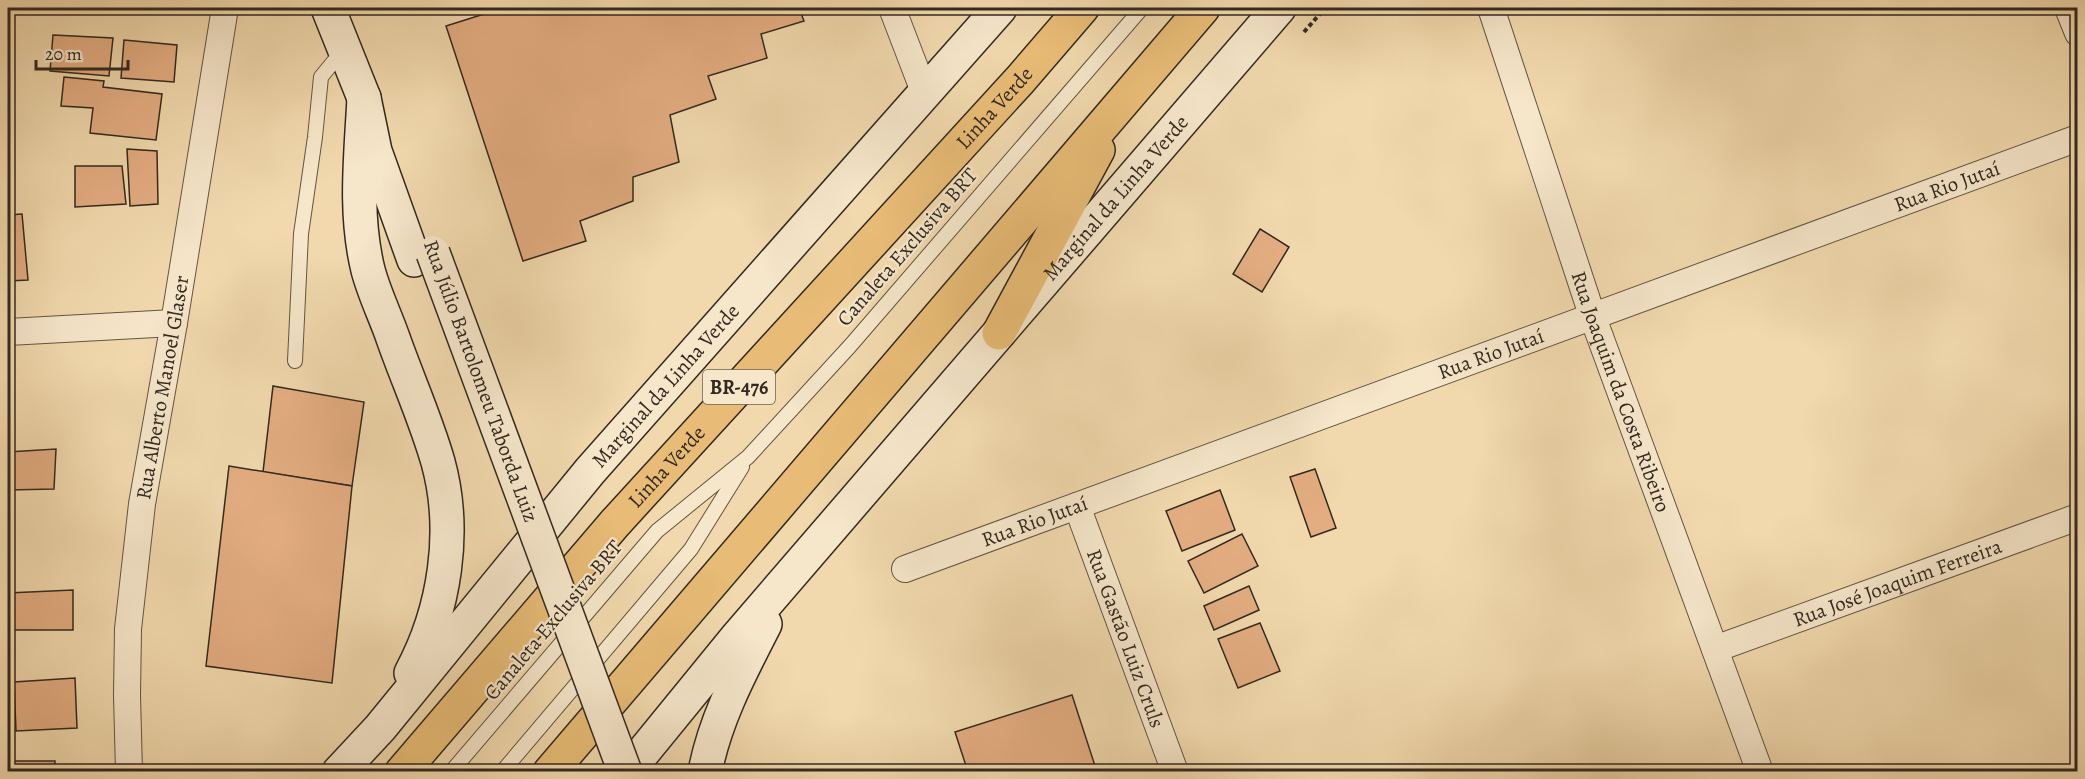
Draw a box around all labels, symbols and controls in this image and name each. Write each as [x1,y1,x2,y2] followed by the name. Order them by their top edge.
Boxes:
[36,33,128,71] scale bar
[45,42,82,66] text: 20 m
[950,61,1039,155] street label: Linha Verde
[1036,109,1195,287] street label: Marginal da Linha Verde
[1890,154,2004,218] street label: Rua Rio Jutaí
[830,162,984,332] street label: Canaleta Exclusiva BRT
[417,236,545,526] street label: Rua Júlio Bartolomeu Taborda Luiz
[1565,268,1677,516] street label: Rua Joaquim da Costa Ribeiro
[129,274,195,502] street label: Rua Alberto Manoel Glaser
[587,298,743,474] street label: Marginal da Linha Verde
[1434,321,1548,386] street label: Rua Rio Jutaí
[703,370,775,404] road number: BR-476
[622,421,710,513] street label: Linha Verde
[978,489,1092,554] street label: Rua Rio Jutaí
[1789,532,2006,634] street label: Rua José Joaquim Ferreira
[478,534,629,706] street label: Canaleta Exclusiva BRT
[1080,545,1171,732] street label: Rua Gastão Luiz Cruls

